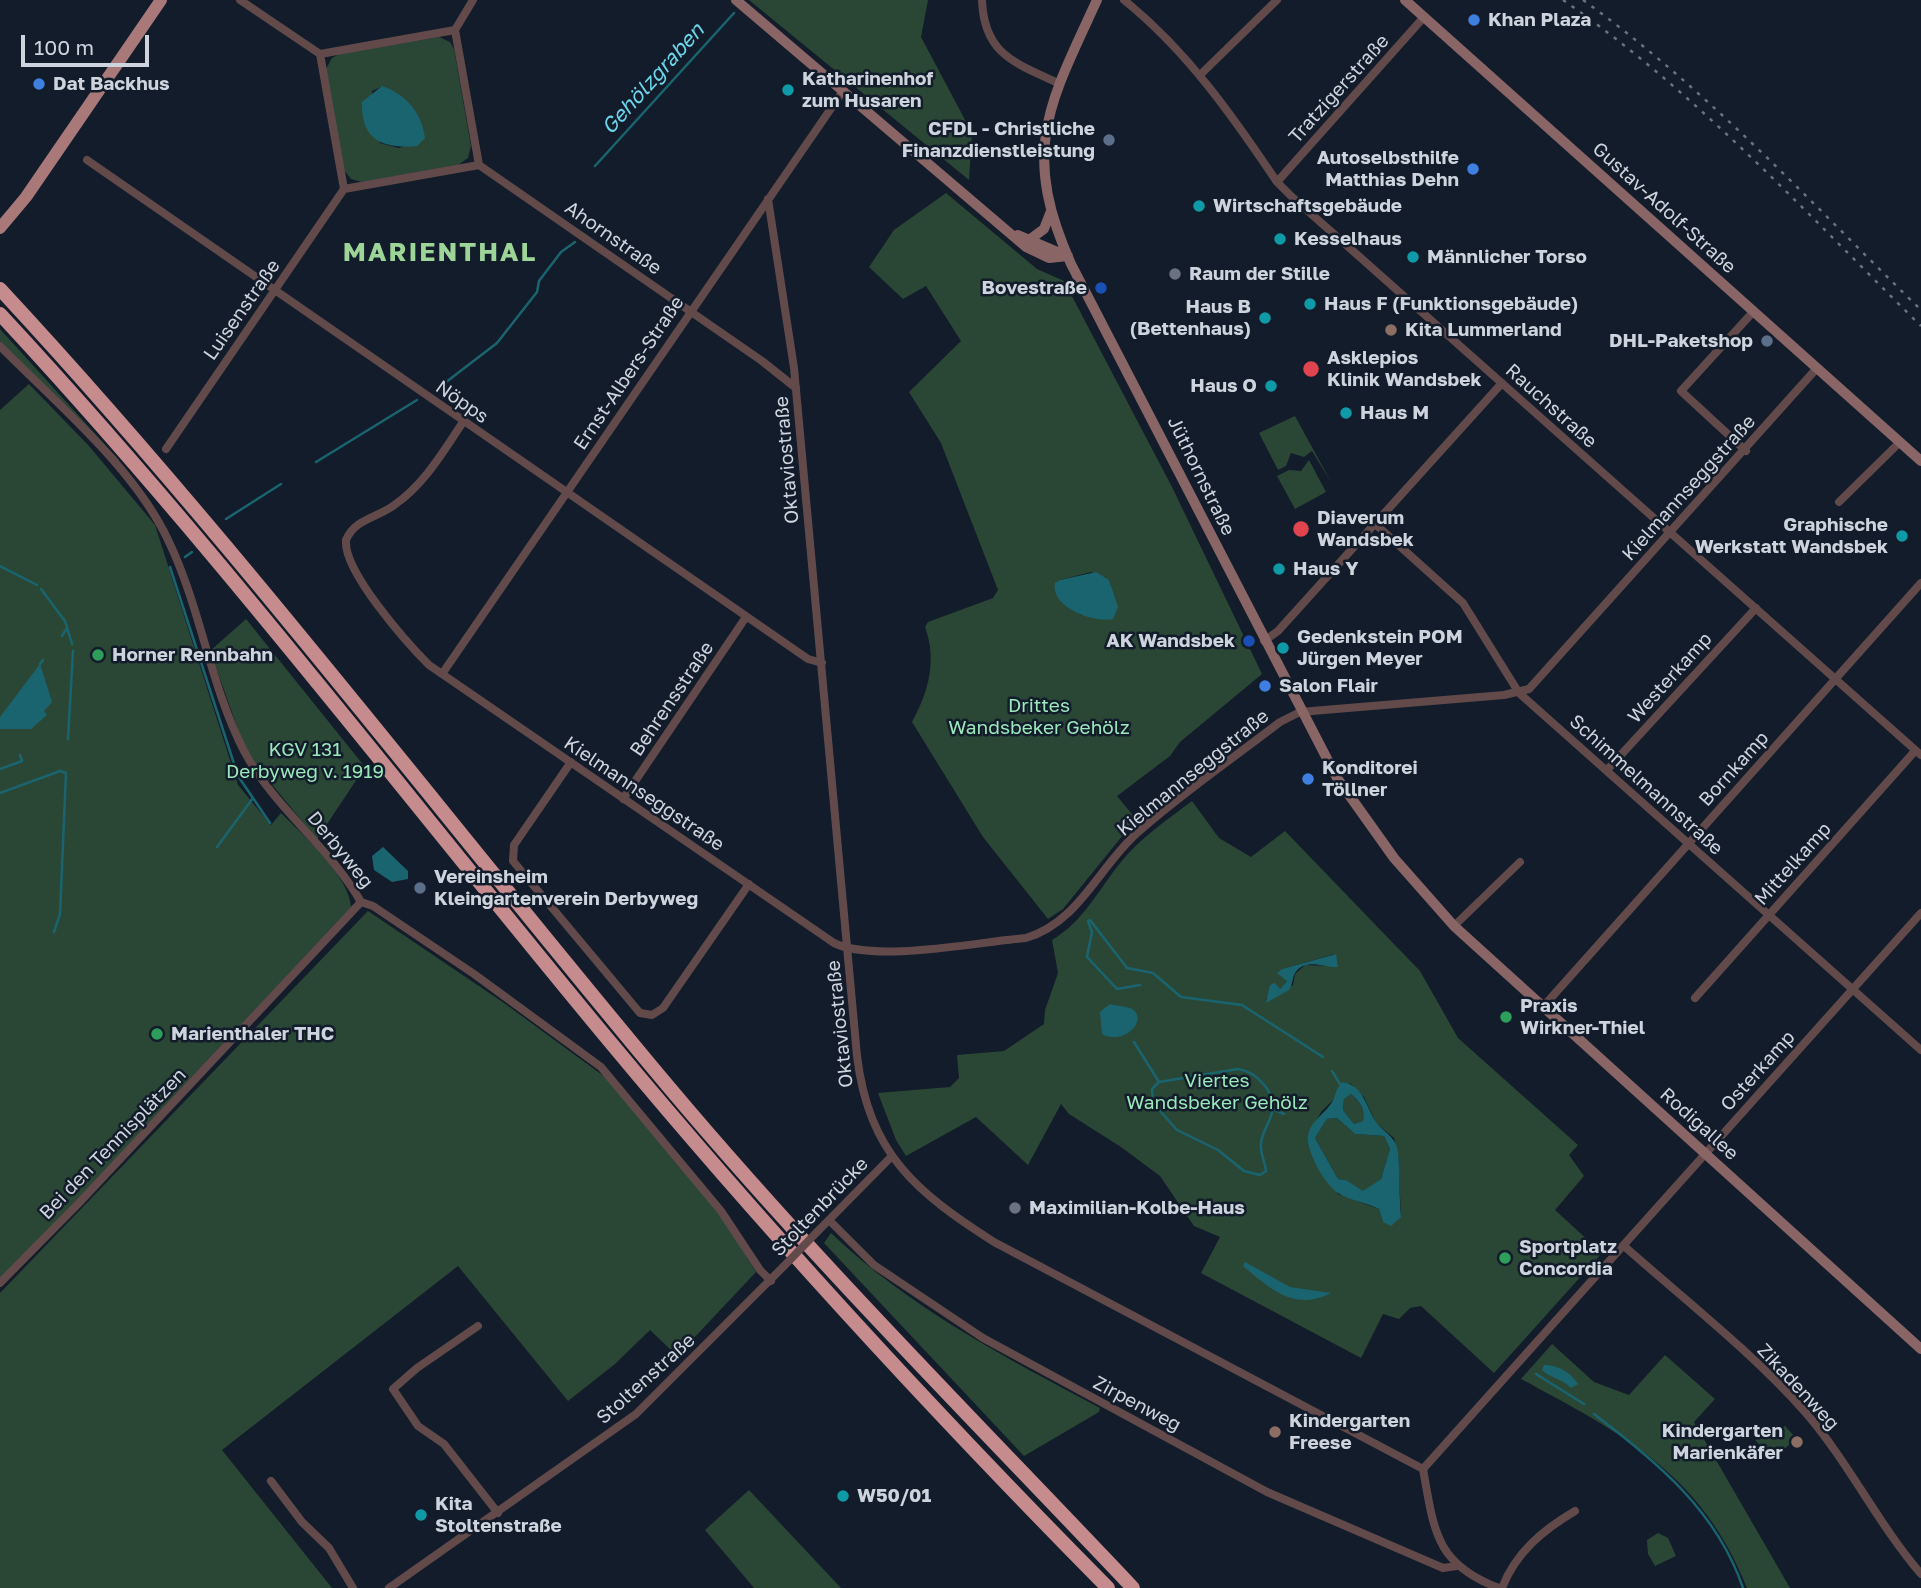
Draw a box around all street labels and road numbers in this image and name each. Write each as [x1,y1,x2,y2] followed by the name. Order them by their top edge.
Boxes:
[1284,30,1394,148] street label: Tratzigerstraße
[1588,138,1740,278] street label: Gustav-Adolf-Straße
[560,196,666,280] street label: Ahornstraße
[199,255,285,365] street label: Luisenstraße
[569,292,689,454] street label: Ernst-Albers-Straße
[1501,359,1601,453] street label: Rauchstraße
[431,376,493,428] street label: Nöpps
[770,395,804,525] street label: Oktaviostraße
[1618,410,1760,566] street label: Kielmannseggstraße
[1162,413,1240,539] street label: Jüthornstraße
[1623,628,1717,728] street label: Westerkamp
[625,637,719,761] street label: Behrensstraße
[1113,705,1273,841] street label: Kielmannseggstraße
[1565,710,1727,860] street label: Schimmelmannstraße
[1694,727,1774,811] street label: Bornkamp
[560,732,728,856] street label: Kielmannseggstraße
[302,807,378,893] street label: Derbyweg
[1750,818,1836,910] street label: Mittelkamp
[822,959,858,1089] street label: Oktaviostraße
[1716,1026,1800,1116] street label: Osterkamp
[35,1064,191,1224] street label: Bei den Tennisplätzen
[1655,1083,1743,1165] street label: Rodigallee
[767,1153,873,1261] street label: Stoltenbrücke
[592,1329,700,1429] street label: Stoltenstraße
[1752,1339,1844,1435] street label: Zikadenweg
[1089,1371,1185,1437] street label: Zirpenweg

